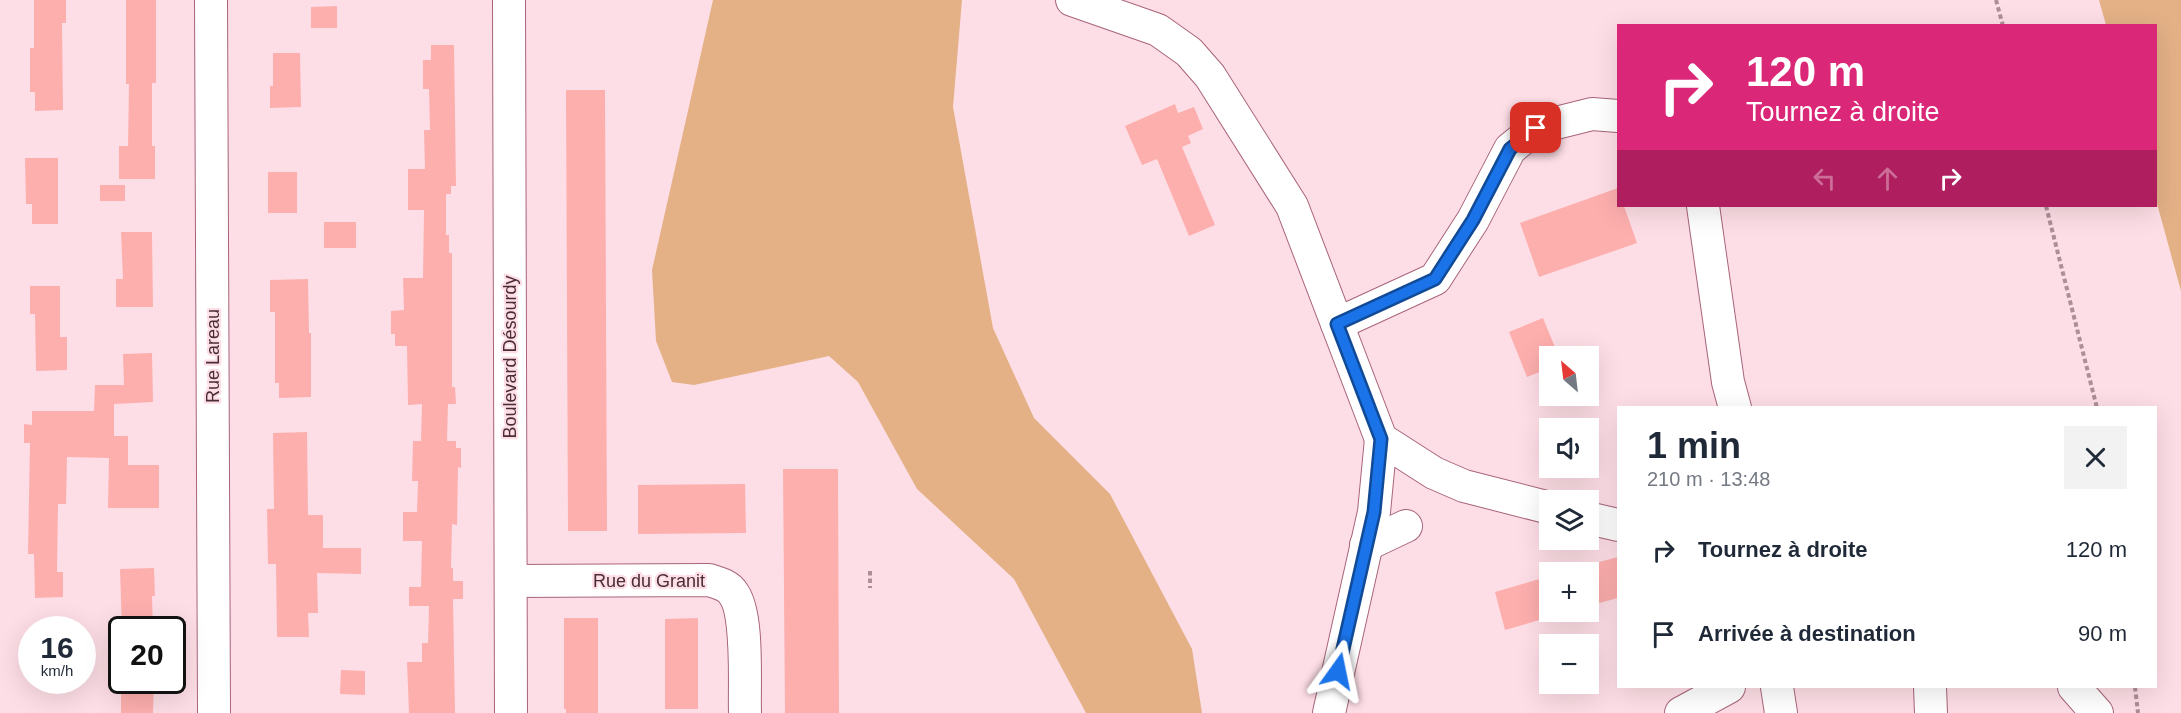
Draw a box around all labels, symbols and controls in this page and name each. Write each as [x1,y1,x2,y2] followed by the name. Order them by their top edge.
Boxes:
[1647,48,1725,126] icon: right
[1746,48,1865,95] text: 120 m
[1746,97,1940,127] text: Tournez à droite
[1510,102,1561,153] pin
[1519,111,1552,144] icon: arrive
[1808,162,1841,195] icon: left
[1871,162,1904,195] icon: ahead
[1934,162,1967,195] icon: right
[500,275,520,439] street label: Boulevard Désourdy
[203,309,223,403] street label: Rue Lareau
[1539,346,1599,406] north arrow
[1539,346,1599,694] map controls
[1539,418,1599,478] button: sound
[1647,425,1741,466] text: 1 min
[2064,426,2127,489] button: close
[1647,468,1770,490] text: 210 m · 13:48
[1539,490,1599,550] button: layers
[1647,534,1680,567] icon: right
[1698,537,1868,562] text: Tournez à droite
[2066,537,2127,562] text: 120 m
[1539,562,1599,622] button: +
[593,571,705,591] street label: Rue du Granit
[108,616,186,694] speed limit sign: 20
[1647,618,1680,651] icon: arrive
[1698,621,1916,646] text: Arrivée à destination
[2078,621,2127,646] text: 90 m
[40,631,74,664] text: 16
[1539,634,1599,694] button: −
[1306,639,1370,703] position arrow
[41,662,73,679] text: km/h

